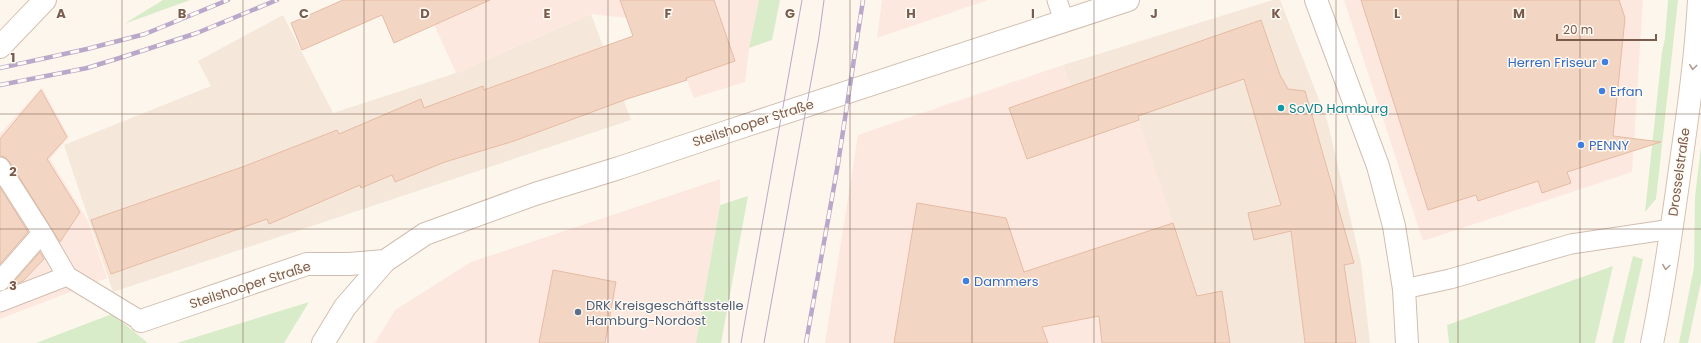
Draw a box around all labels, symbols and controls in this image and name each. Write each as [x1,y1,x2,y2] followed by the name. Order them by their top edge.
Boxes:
[56,4,66,23] text: A
[178,4,187,23] text: B
[299,4,309,23] text: C
[420,4,430,23] text: D
[543,4,551,23] text: E
[664,4,672,23] text: F
[785,4,795,23] text: G
[906,4,916,23] text: H
[1031,4,1035,23] text: I
[1150,4,1158,23] text: J
[1271,4,1281,23] text: K
[1394,4,1400,23] text: L
[1513,4,1525,23] text: M
[1557,16,1656,42] scale bar
[1563,21,1593,38] text: 20 m
[11,48,15,67] text: 1
[1508,53,1597,72] place label: Herren Friseur
[1600,57,1610,67] marker: Herren Friseur
[1689,64,1698,70] one-way arrow
[1610,82,1643,101] place label: Erfan
[1597,86,1607,96] marker: Erfan
[690,94,816,152] street label: Steilshooper Straße
[1289,99,1388,118] place label: SoVD Hamburg
[1276,103,1286,113] marker: SoVD Hamburg
[1663,126,1695,218] street label: Drosselstraße
[1589,136,1629,155] place label: PENNY
[1576,140,1586,150] marker: PENNY
[9,162,17,181] text: 2
[187,256,313,314] street label: Steilshooper Straße
[1662,264,1671,270] one-way arrow
[974,272,1039,291] place label: Dammers
[9,276,17,295] text: 3
[961,276,971,286] marker: Dammers
[586,296,744,330] place label: DRK Kreisgeschäftsstelle Hamburg-Nordost
[573,307,583,317] marker: DRK Kreisgeschäftsstelle Hamburg-Nordost

